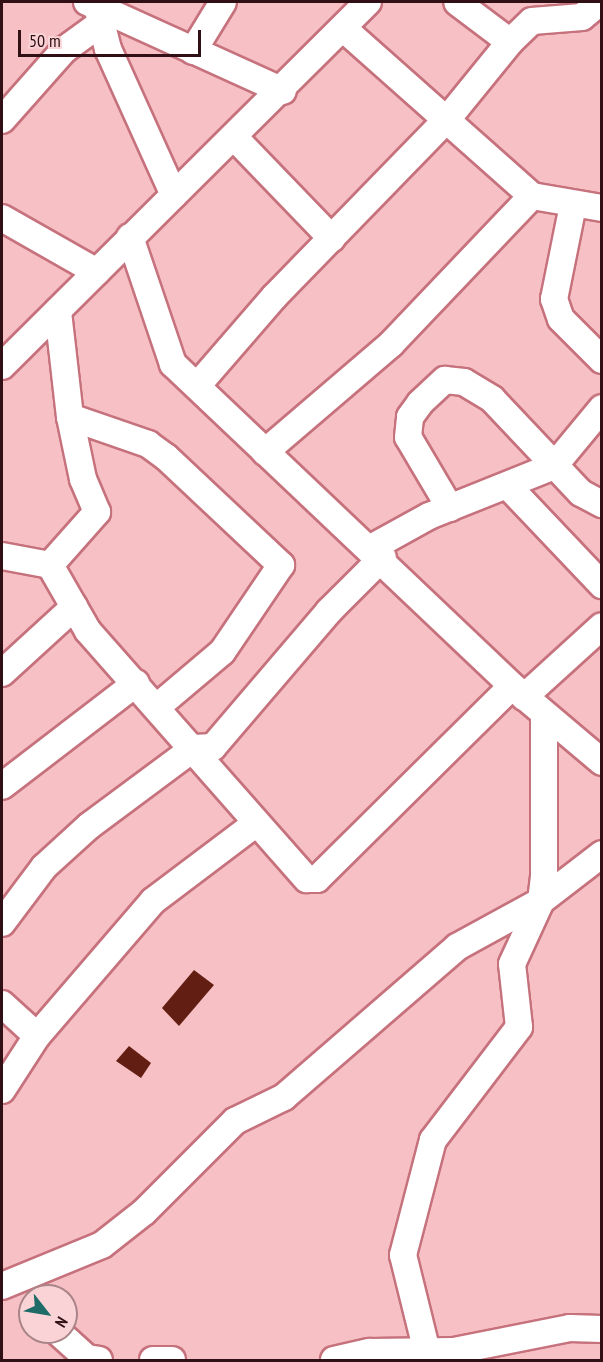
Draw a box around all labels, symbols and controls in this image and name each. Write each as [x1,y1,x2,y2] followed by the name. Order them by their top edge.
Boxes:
[21,18,204,56] scale bar
[29,29,61,52] text: 50 m
[18,1284,78,1344] north arrow
[51,1313,73,1331] text: N

